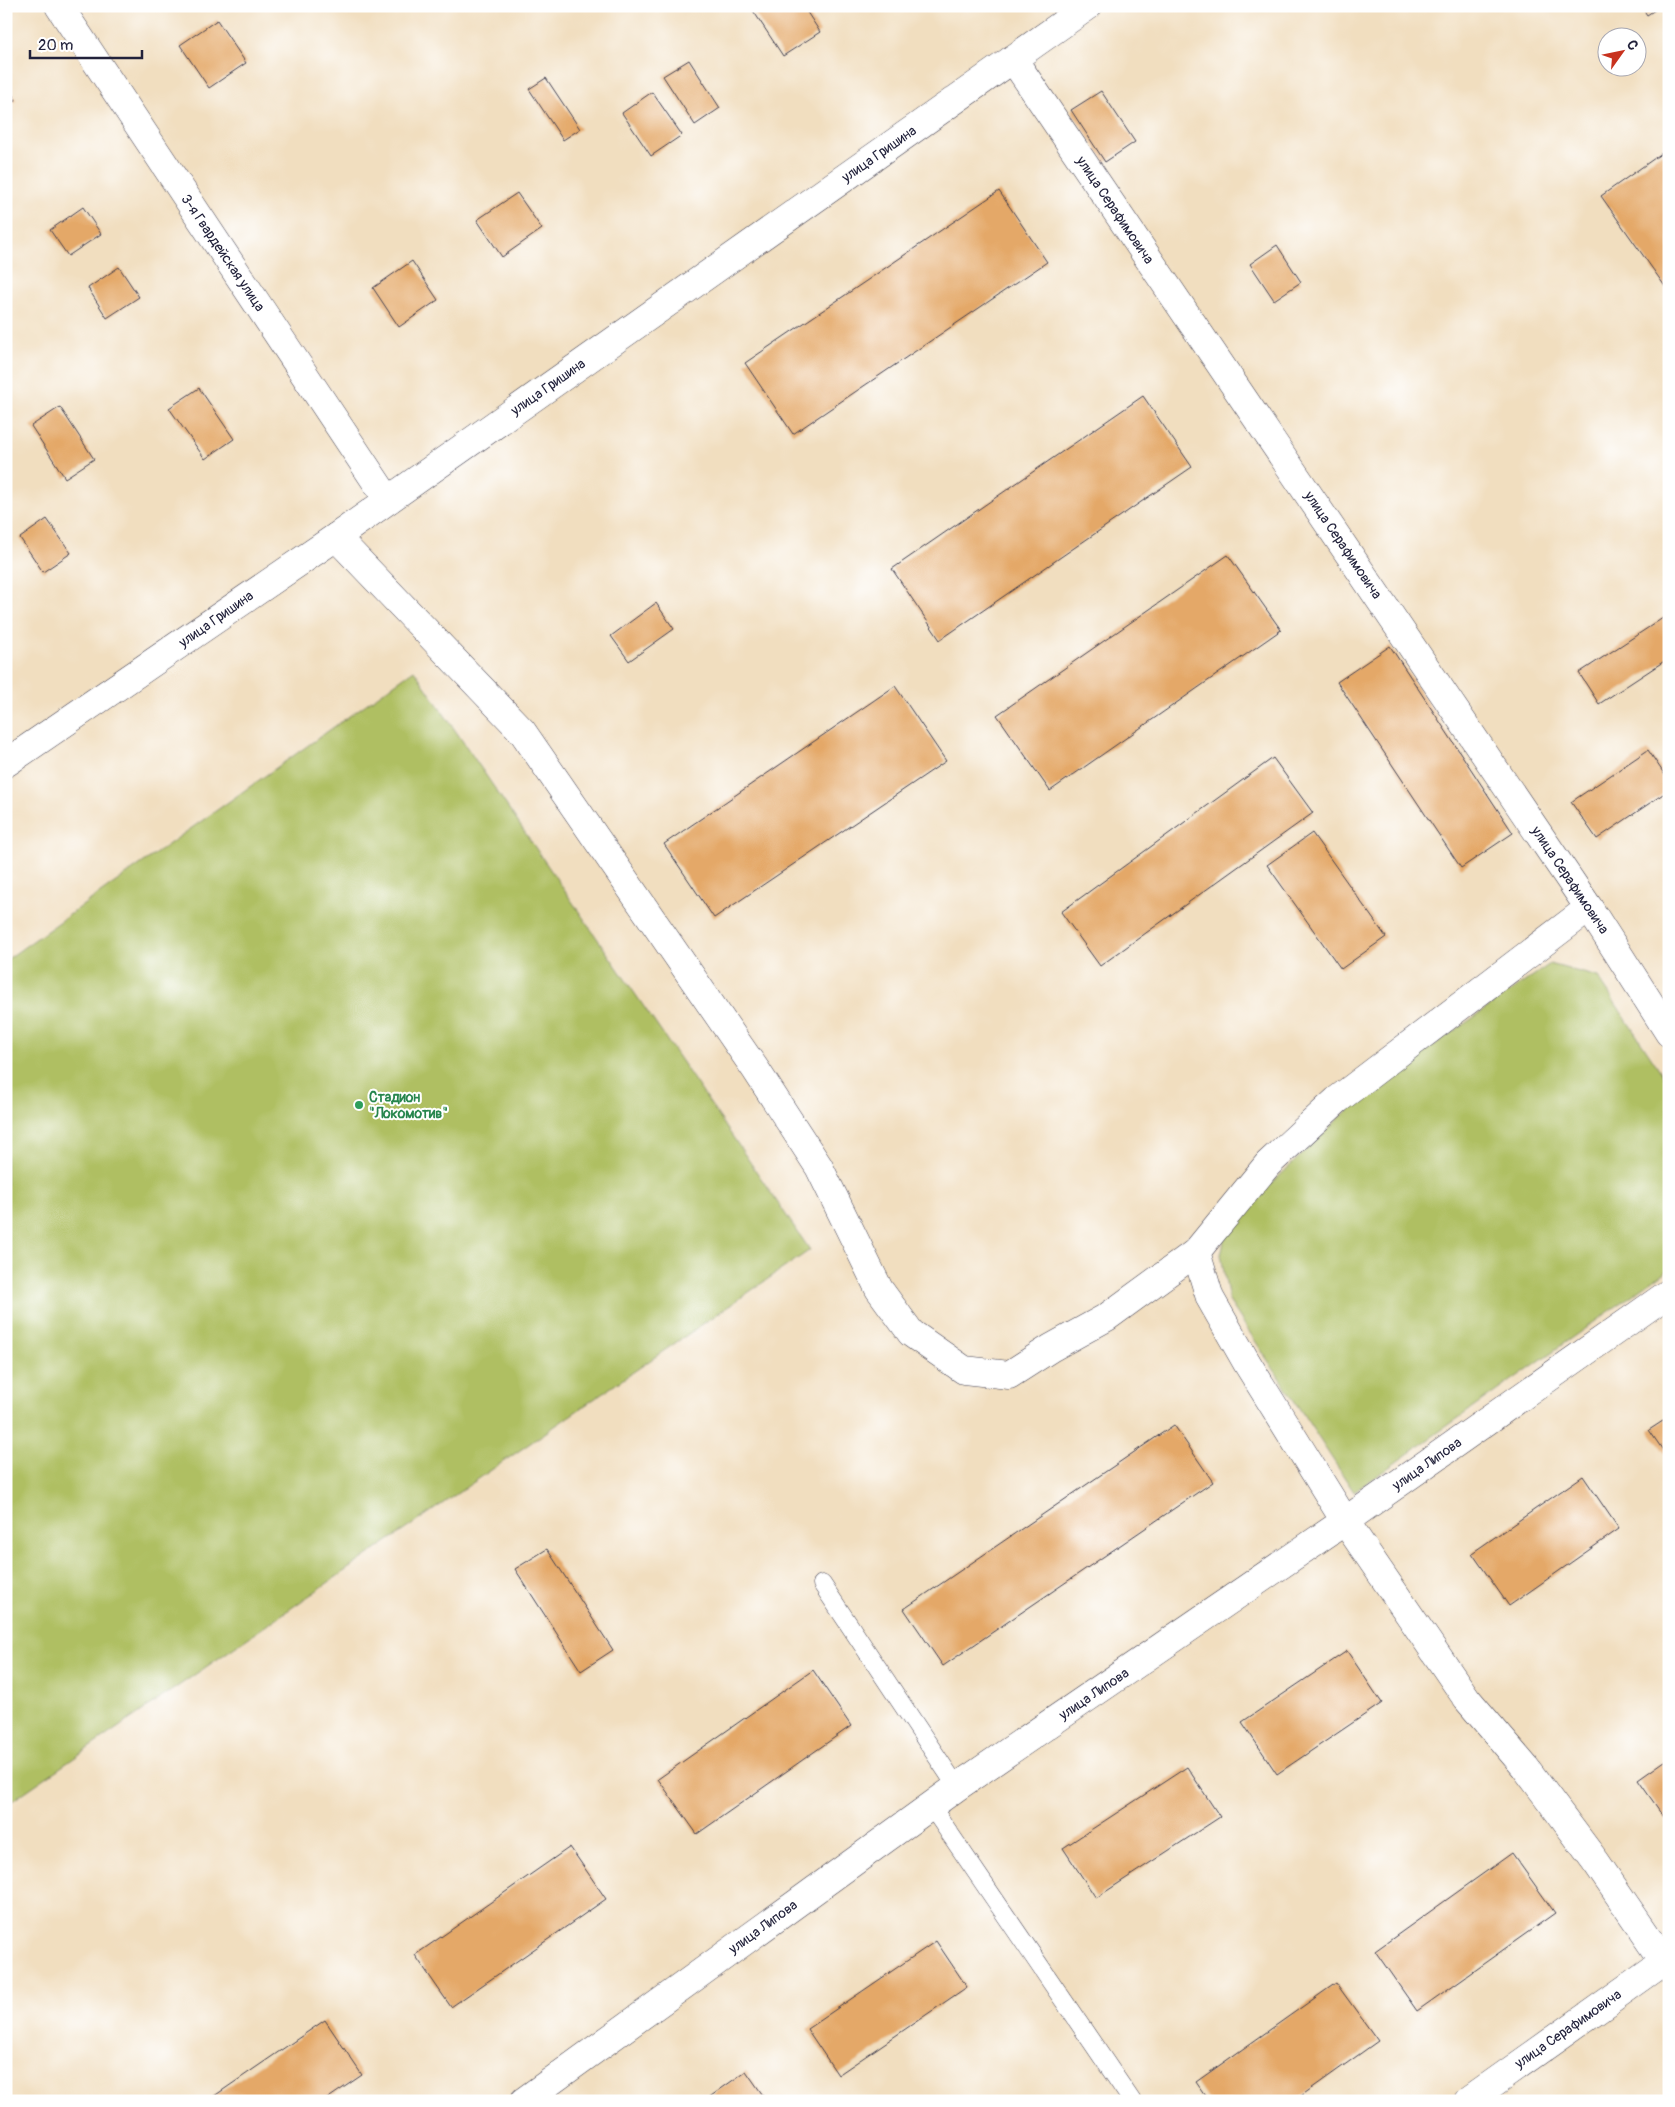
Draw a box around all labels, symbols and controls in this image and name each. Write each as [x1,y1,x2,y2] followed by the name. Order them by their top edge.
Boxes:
[30,28,142,60] scale bar
[1598,28,1648,78] north arrow
[38,36,73,55] text: 20 m
[1623,37,1642,54] text: С
[838,122,920,187] street label: улица Гришина
[1072,152,1157,267] street label: улица Серафимовича
[178,191,268,315] street label: 3-я Гвардейская улица
[507,355,589,420] street label: улица Гришина
[1300,487,1385,602] street label: улица Серафимовича
[175,587,257,652] street label: улица Гришина
[1527,822,1612,937] street label: улица Серафимовича
[369,1089,448,1122] place label: Стадион "Локомотив"
[353,1099,365,1111] marker: Стадион "Локомотив"
[1388,1434,1465,1495] street label: улица Липова
[1055,1664,1132,1724] street label: улица Липова
[725,1896,801,1958] street label: улица Липова
[1511,1986,1625,2073] street label: улица Серафимовича

